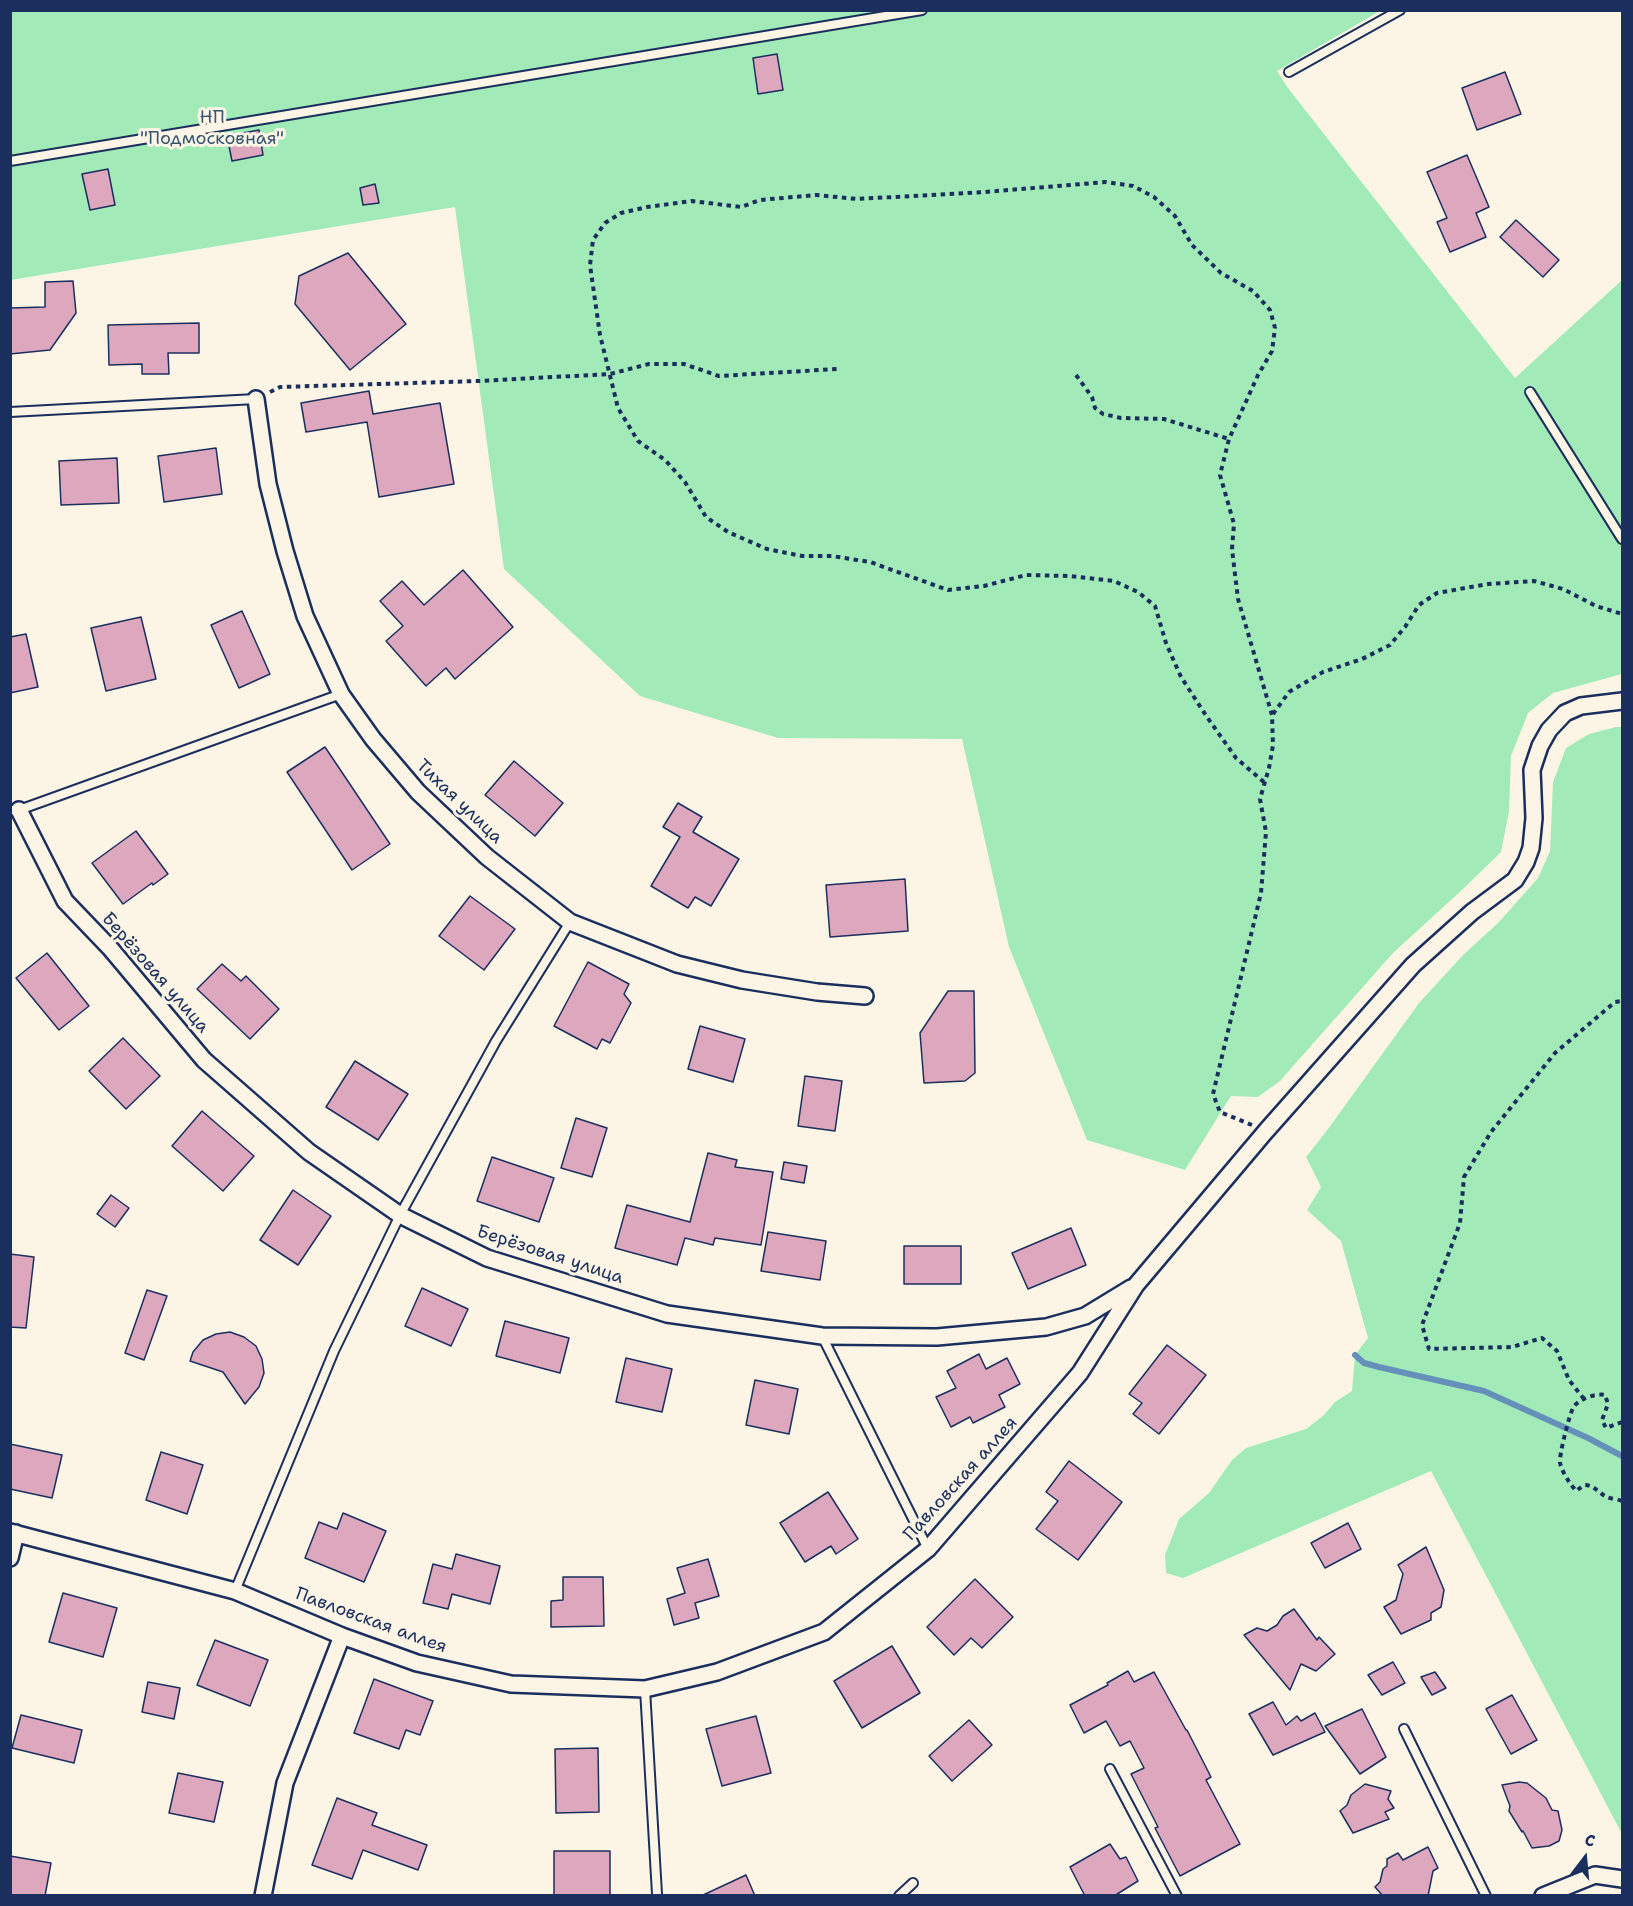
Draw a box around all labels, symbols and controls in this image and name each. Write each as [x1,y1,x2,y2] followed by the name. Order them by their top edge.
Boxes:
[140,107,284,150] park label: НП "Подмосковная"
[411,755,507,849] street label: Тихая улица
[97,908,213,1038] street label: Берёзовая улица
[474,1221,626,1289] street label: Берёзовая улица
[900,1412,1022,1546] street label: Павловская аллея
[292,1584,450,1658] street label: Павловская аллея
[1555,1828,1615,1888] north arrow
[1582,1829,1598,1852] text: С

